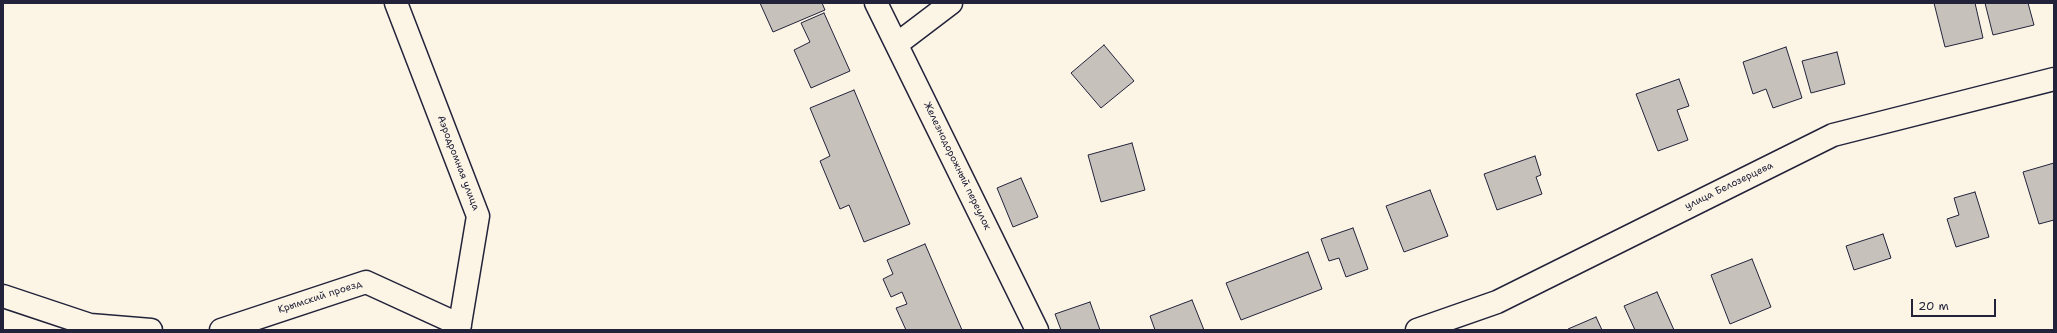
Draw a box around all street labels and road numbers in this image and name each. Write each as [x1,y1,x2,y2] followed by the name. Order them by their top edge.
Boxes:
[921,100,993,232] street label: Железнодорожный переулок
[434,114,482,212] street label: Аэродромная улица
[1683,159,1775,213] street label: улица Белозерцева
[277,278,363,316] street label: Крымский проезд

